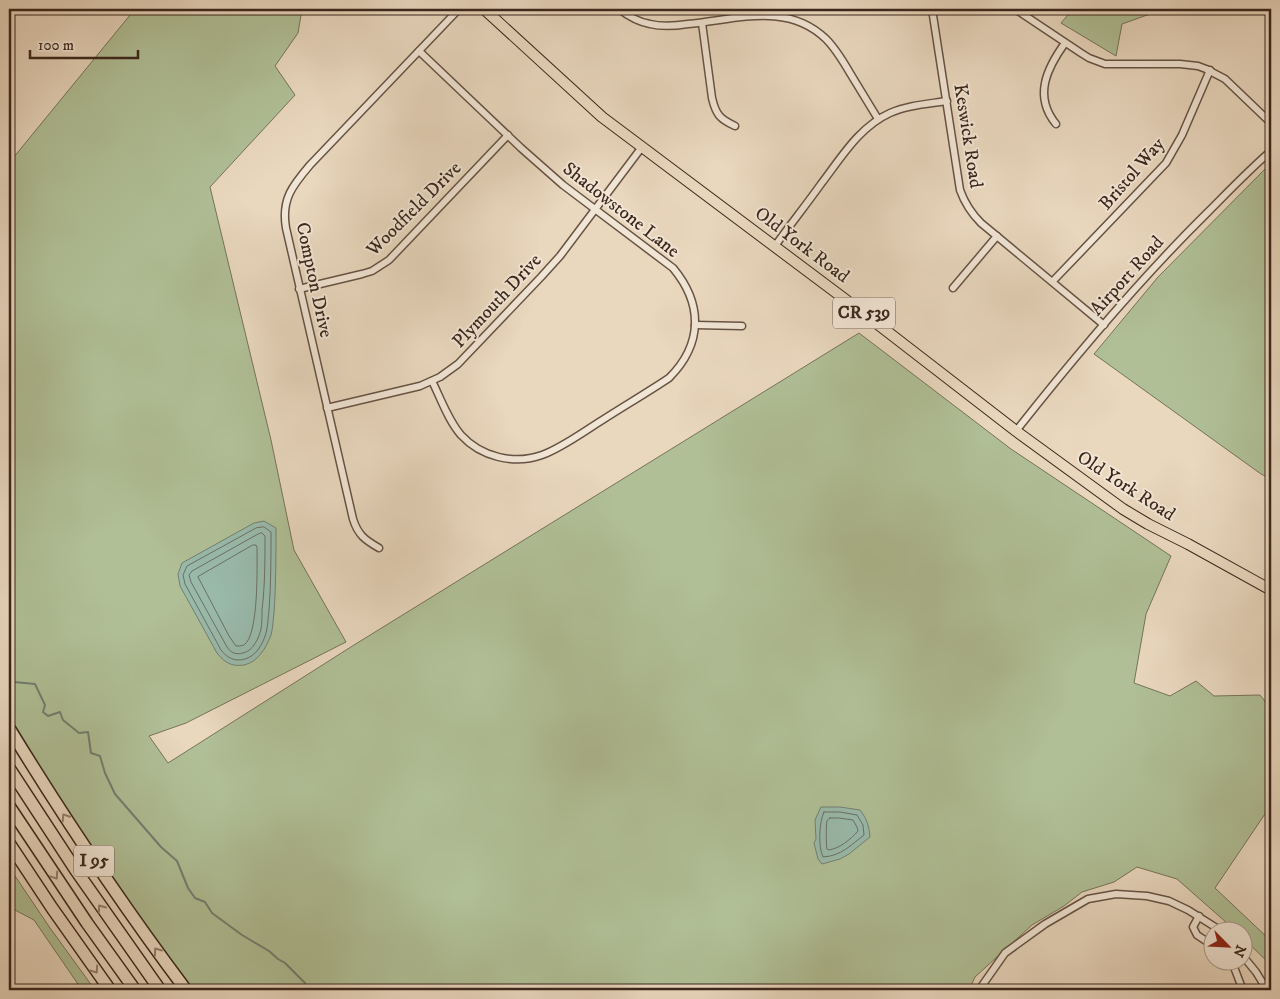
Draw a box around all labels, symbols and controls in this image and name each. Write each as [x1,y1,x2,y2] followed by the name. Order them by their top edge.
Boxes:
[30,28,138,60] scale bar
[38,36,74,55] text: 100 m
[948,82,988,190] street label: Keswick Road
[1094,132,1170,215] street label: Bristol Way
[361,157,466,262] street label: Woodfield Drive
[558,157,684,263] street label: Shadowstone Lane
[750,202,854,288] street label: Old York Road
[291,220,337,340] street label: Compton Drive
[1085,231,1169,321] street label: Airport Road
[447,249,547,353] street label: Plymouth Drive
[833,298,895,328] road number: CR 539
[1073,446,1180,527] street label: Old York Road
[62,814,71,823] one-way arrow
[74,846,114,876] road number: I 95
[49,870,58,879] one-way arrow
[98,904,107,914] one-way arrow
[1202,922,1252,972] north arrow
[1228,942,1250,960] text: N
[154,947,163,957] one-way arrow
[89,964,98,973] one-way arrow

